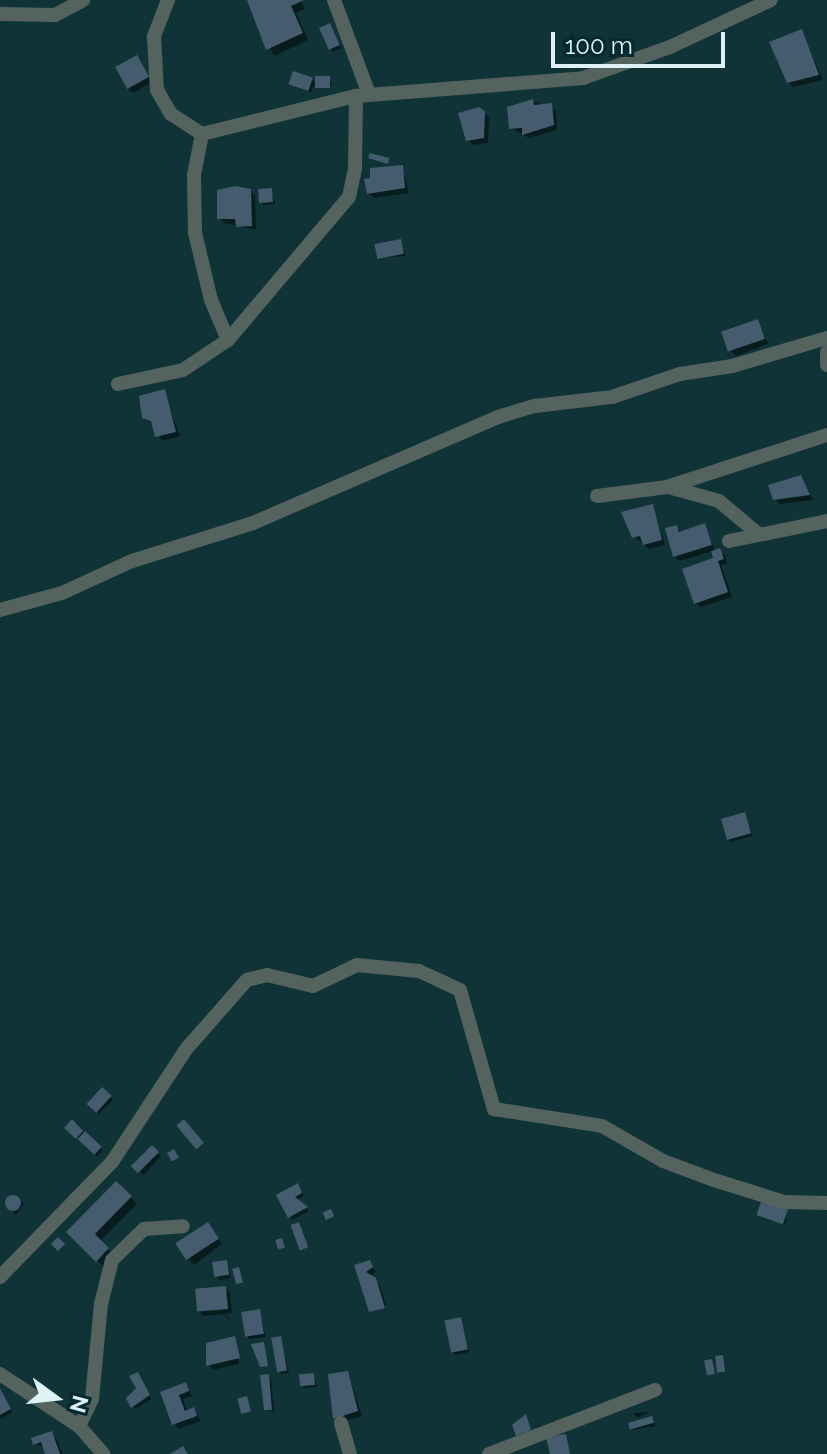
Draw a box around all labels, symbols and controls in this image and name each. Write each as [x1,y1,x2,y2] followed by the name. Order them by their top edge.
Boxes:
[555,16,729,66] scale bar
[565,31,633,60] text: 100 m
[16,1358,96,1438] north arrow
[64,1393,94,1416] text: N

